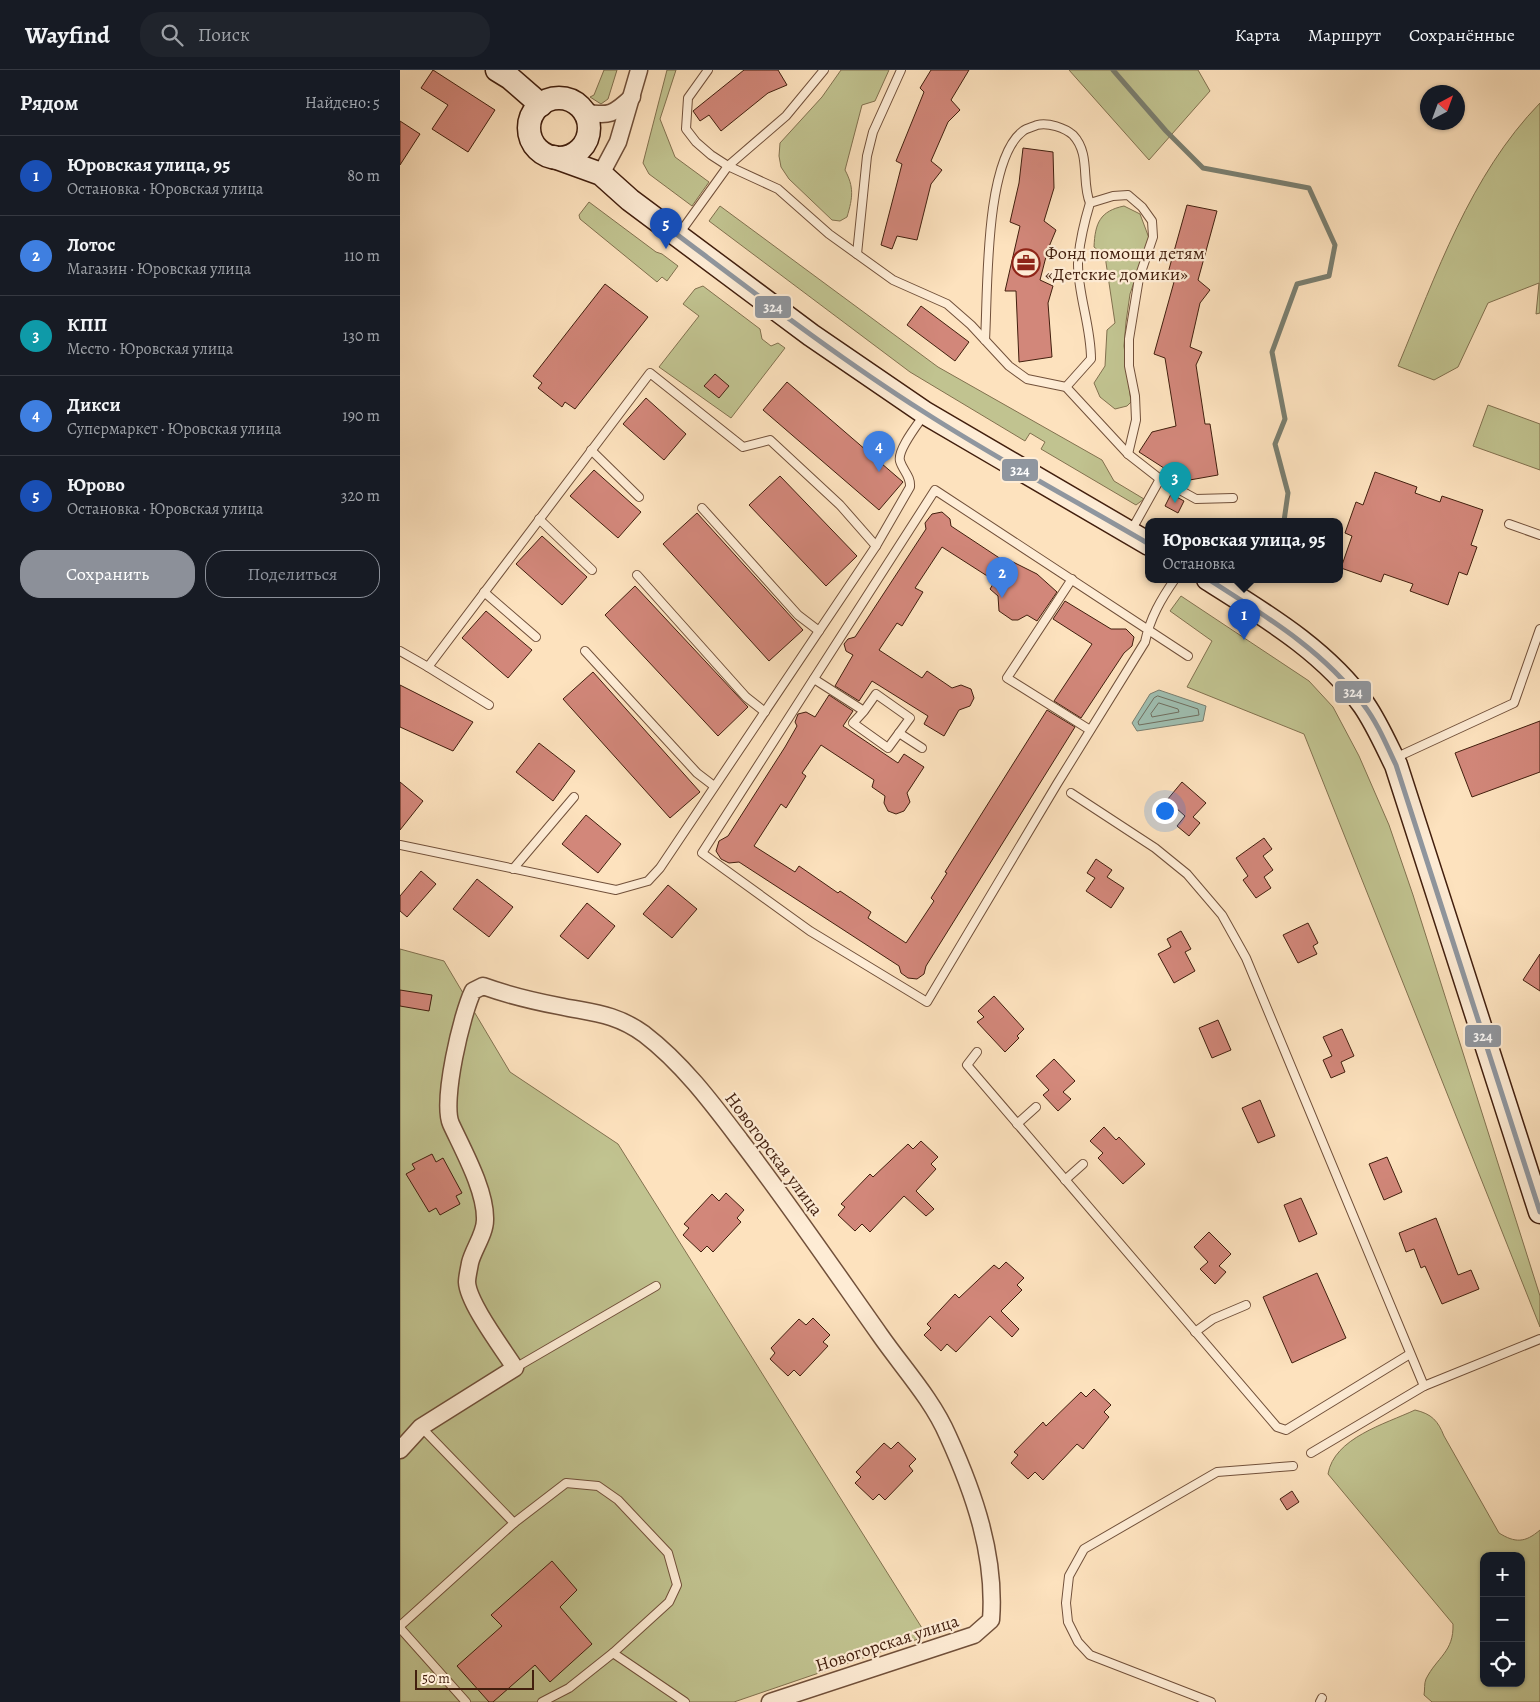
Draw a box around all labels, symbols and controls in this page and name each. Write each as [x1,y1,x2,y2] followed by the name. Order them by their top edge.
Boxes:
[140,12,490,57] search box
[25,19,110,51] text: Wayfind
[158,21,186,49] icon: search
[198,22,250,48] text: Поиск
[1235,23,1280,47] text: Карта
[1308,23,1381,47] text: Маршрут
[1409,23,1515,47] text: Сохранённые
[1420,85,1465,130] north arrow
[20,89,78,117] text: Рядом
[305,92,380,114] text: Найдено: 5
[67,152,230,178] text: Юровская улица, 95
[33,165,39,187] text: 1
[347,165,380,187] text: 80 m
[67,178,264,200] text: Остановка · Юровская улица
[650,208,682,249] pin: 5
[67,232,115,258] text: Лотос
[1045,241,1205,286] place label: Фонд помощи детям «Детские домики»
[32,245,40,267] text: 2
[344,245,380,267] text: 110 m
[1011,248,1041,278] office icon: Фонд помощи детям «Детские домики»
[67,258,251,280] text: Магазин · Юровская улица
[754,295,792,319] line badge: 324
[763,298,783,317] text: 324
[67,312,107,338] text: КПП
[33,325,39,347] text: 3
[343,325,380,347] text: 130 m
[67,338,233,360] text: Место · Юровская улица
[67,392,121,418] text: Дикси
[32,405,40,427] text: 4
[342,405,380,427] text: 190 m
[67,418,281,440] text: Супермаркет · Юровская улица
[863,431,895,472] pin: 4
[1001,458,1039,482] line badge: 324
[1010,461,1030,480] text: 324
[1159,462,1191,503] pin: 3
[67,472,125,498] text: Юрово
[33,485,39,507] text: 5
[341,485,380,507] text: 320 m
[67,498,264,520] text: Остановка · Юровская улица
[1145,518,1343,583] popup
[1162,527,1326,553] text: Юровская улица, 95
[20,550,195,598] button: Сохранить
[205,550,380,598] button: Поделиться
[1162,553,1235,575] text: Остановка
[986,557,1018,598] pin: 2
[1228,599,1260,640] pin: 1
[1334,680,1372,704] line badge: 324
[1343,683,1363,702] text: 324
[1152,798,1178,824] your location
[1464,1024,1502,1048] line badge: 324
[1473,1027,1493,1046] text: 324
[719,1087,829,1221] street label: Новогорская улица
[1480,1552,1525,1687] map controls
[1480,1552,1525,1597] button: +
[1480,1597,1525,1642] button: −
[812,1608,962,1677] street label: Новогорская улица
[1480,1642,1525,1687] button: locate
[415,1667,534,1690] scale bar
[422,1669,450,1688] text: 50 m

